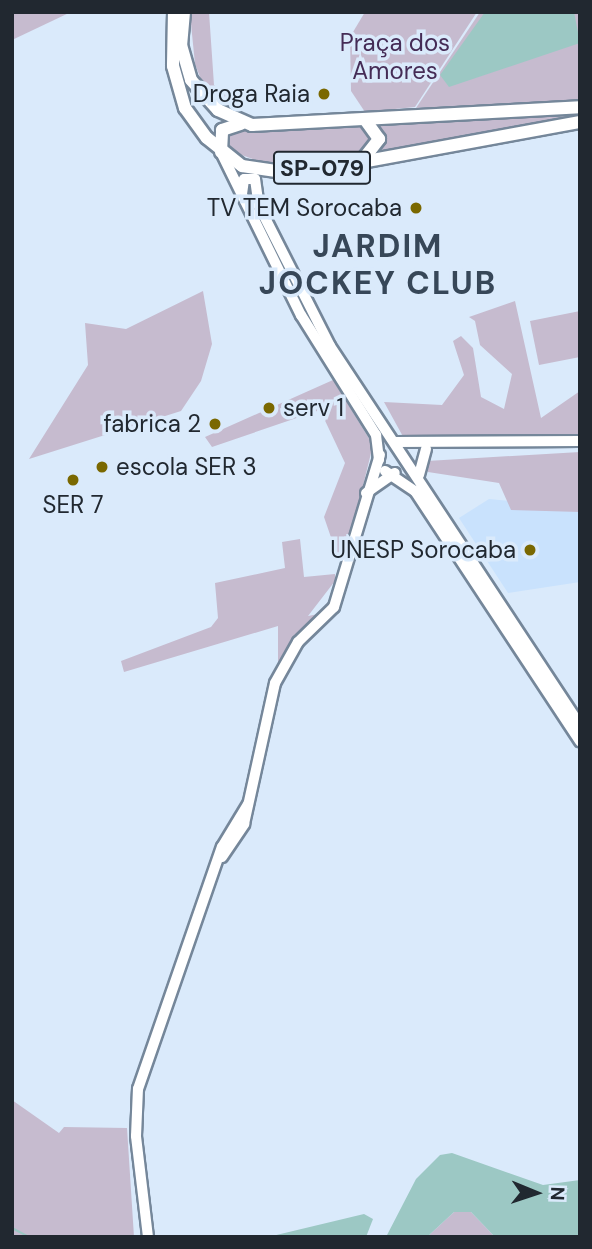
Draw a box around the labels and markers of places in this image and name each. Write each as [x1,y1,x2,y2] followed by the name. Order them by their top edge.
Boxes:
[193,80,310,108] place label: Droga Raia
[316,86,332,102] marker: Droga Raia
[207,194,402,222] place label: TV TEM Sorocaba
[408,200,424,216] marker: TV TEM Sorocaba
[283,394,344,422] place label: serv 1
[261,400,277,416] marker: serv 1
[104,410,201,438] place label: fabrica 2
[207,416,223,432] marker: fabrica 2
[116,453,257,481] place label: escola SER 3
[94,459,110,475] marker: escola SER 3
[65,472,81,488] marker: SER 7
[43,491,103,519] place label: SER 7
[330,536,516,564] place label: UNESP Sorocaba
[522,542,538,558] marker: UNESP Sorocaba

